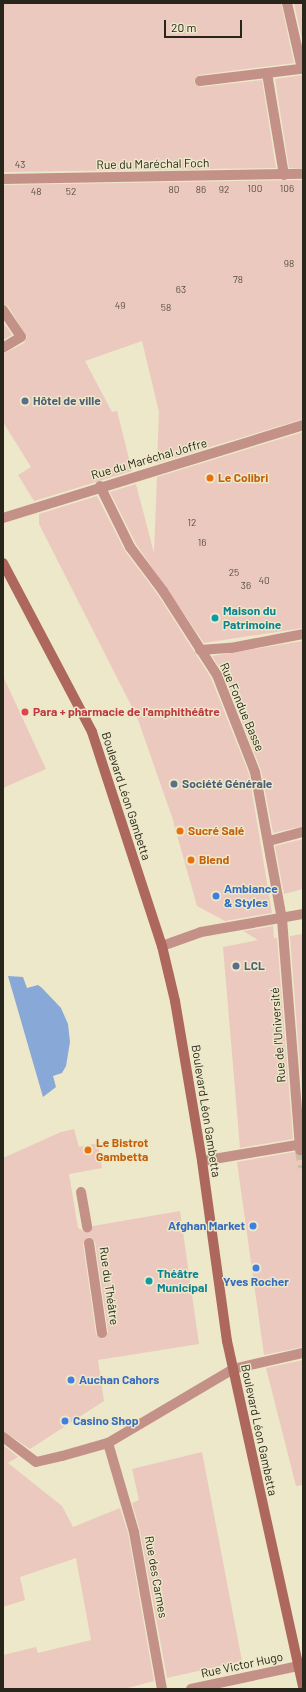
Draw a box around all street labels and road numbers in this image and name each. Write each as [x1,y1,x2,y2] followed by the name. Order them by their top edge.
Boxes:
[96,156,210,172] street label: Rue du Maréchal Foch
[89,436,209,482] street label: Rue du Maréchal Joffre
[217,660,267,754] street label: Rue Fondue Basse
[98,730,154,862] street label: Boulevard Léon Gambetta
[267,987,289,1083] street label: Rue de l'Université
[188,1044,224,1178] street label: Boulevard Léon Gambetta
[96,1246,122,1326] street label: Rue du Théâtre
[238,1363,280,1497] street label: Boulevard Léon Gambetta
[142,1535,170,1619] street label: Rue des Carmes
[200,1649,284,1681] street label: Rue Victor Hugo

